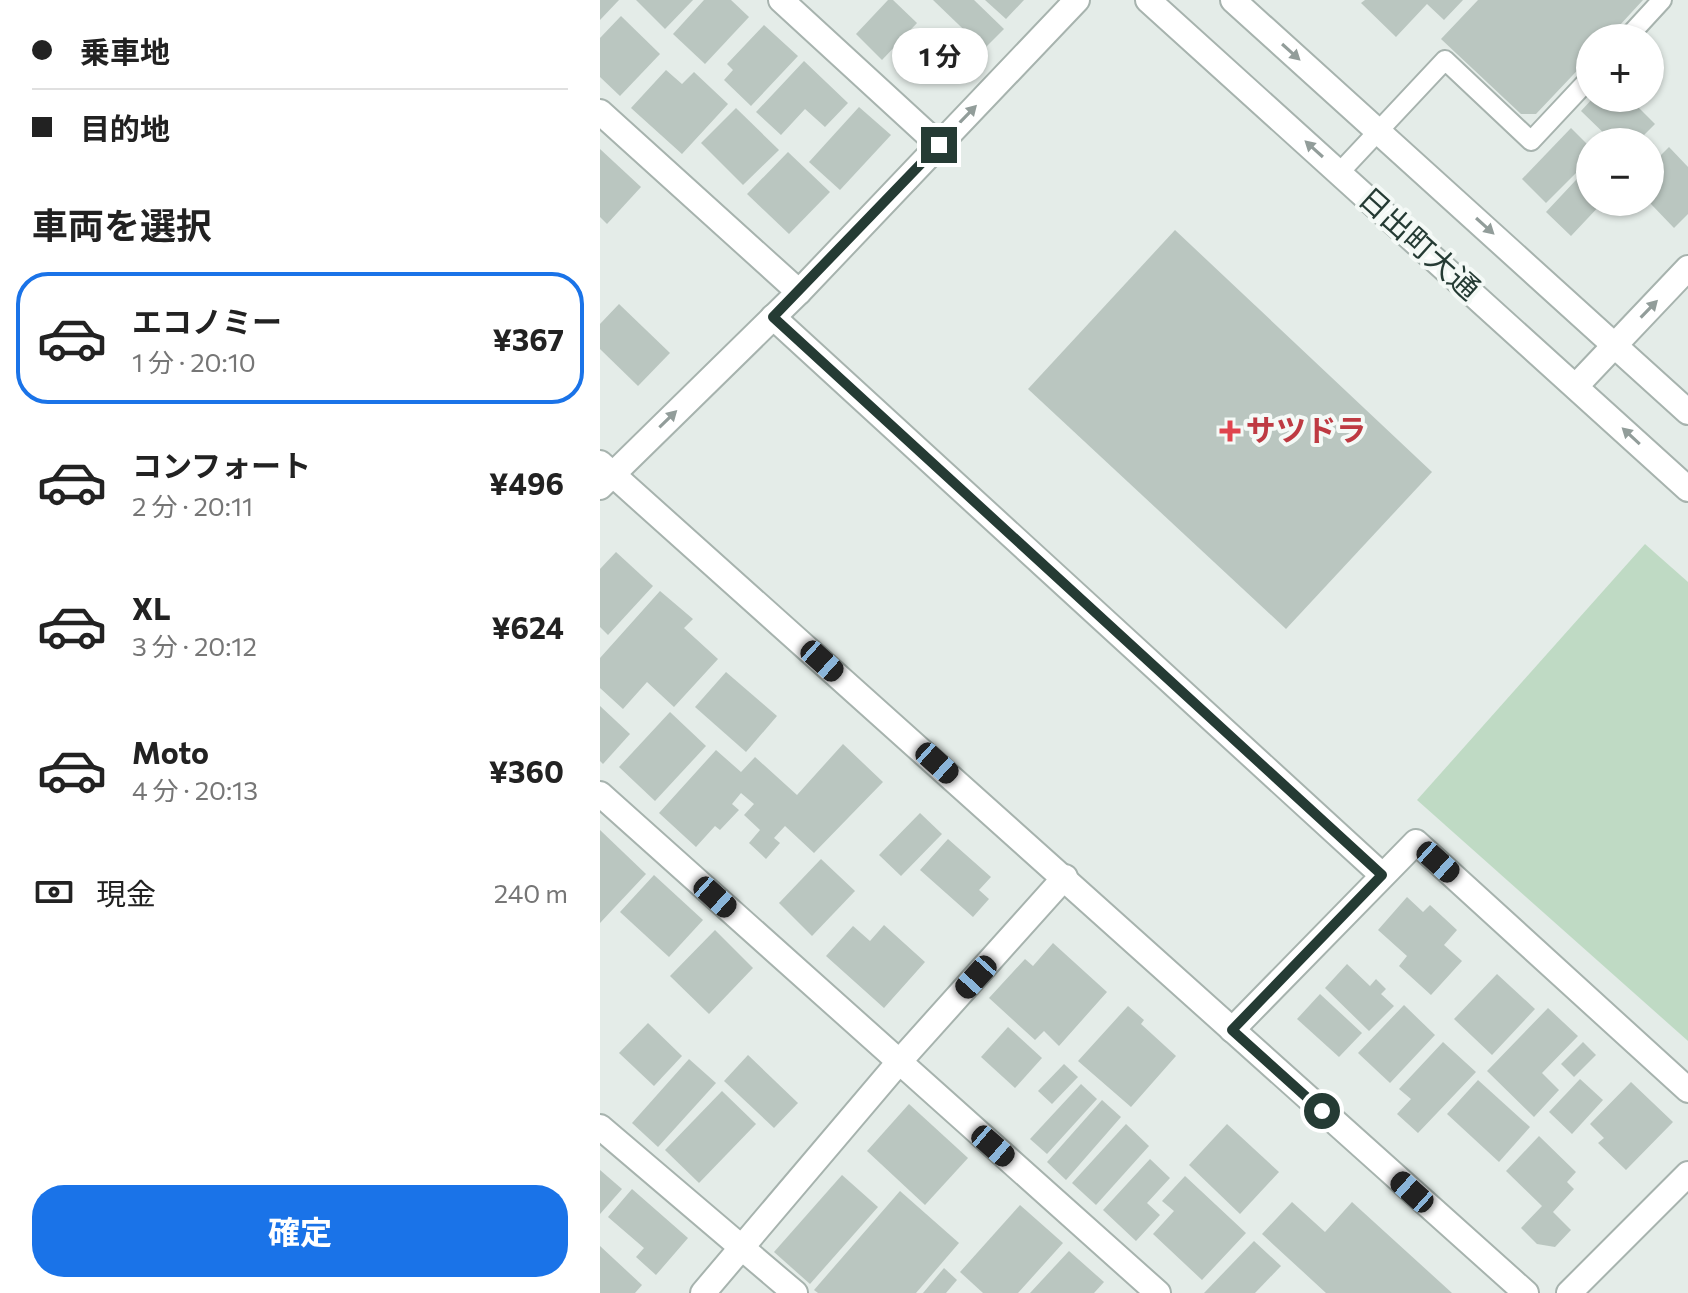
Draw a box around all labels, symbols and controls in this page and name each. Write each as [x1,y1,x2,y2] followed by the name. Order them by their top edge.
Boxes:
[1576,24,1664,216] map controls
[1576,24,1664,112] button: +
[891,29,987,85] callout: 1 分
[80,32,170,69] text: 乗車地
[919,40,961,71] text: 1 分
[1282,43,1301,61] one-way arrow
[959,105,977,124] one-way arrow
[80,109,170,146] text: 目的地
[921,127,957,163] route end
[1576,128,1664,216] button: −
[1304,140,1323,158] one-way arrow
[1353,178,1489,306] street label: 日出町大通
[32,202,212,246] text: 車両を選択
[1474,217,1494,234] one-way arrow
[1639,300,1657,319] one-way arrow
[36,302,108,374] icon: car
[132,302,282,339] text: エコノミー
[492,320,564,357] text: ¥367
[132,346,256,377] text: 1 分 · 20:10
[1246,410,1366,447] place label: サツドラ
[658,411,677,429] one-way arrow
[1221,422,1239,440] marker: サツドラ
[1621,428,1640,446] one-way arrow
[36,446,108,518] icon: car
[132,446,311,483] text: コンフォート
[489,464,564,501] text: ¥496
[132,490,253,521] text: 2 分 · 20:11
[132,589,171,626] text: XL
[36,590,108,662] icon: car
[491,608,564,645] text: ¥624
[132,630,257,661] text: 3 分 · 20:12
[796,636,848,686] car
[132,733,209,770] text: Moto
[36,734,108,806] icon: car
[911,738,963,788] car
[489,752,564,789] text: ¥360
[132,774,258,805] text: 4 分 · 20:13
[1412,837,1464,887] car
[32,870,76,914] icon: cash
[689,872,741,922] car
[96,874,156,911] text: 現金
[494,877,568,908] text: 240 m
[951,951,1001,1003] car
[1304,1093,1340,1129] route start
[967,1121,1019,1171] car
[1386,1167,1438,1217] car
[32,1185,568,1277] button: 確定

